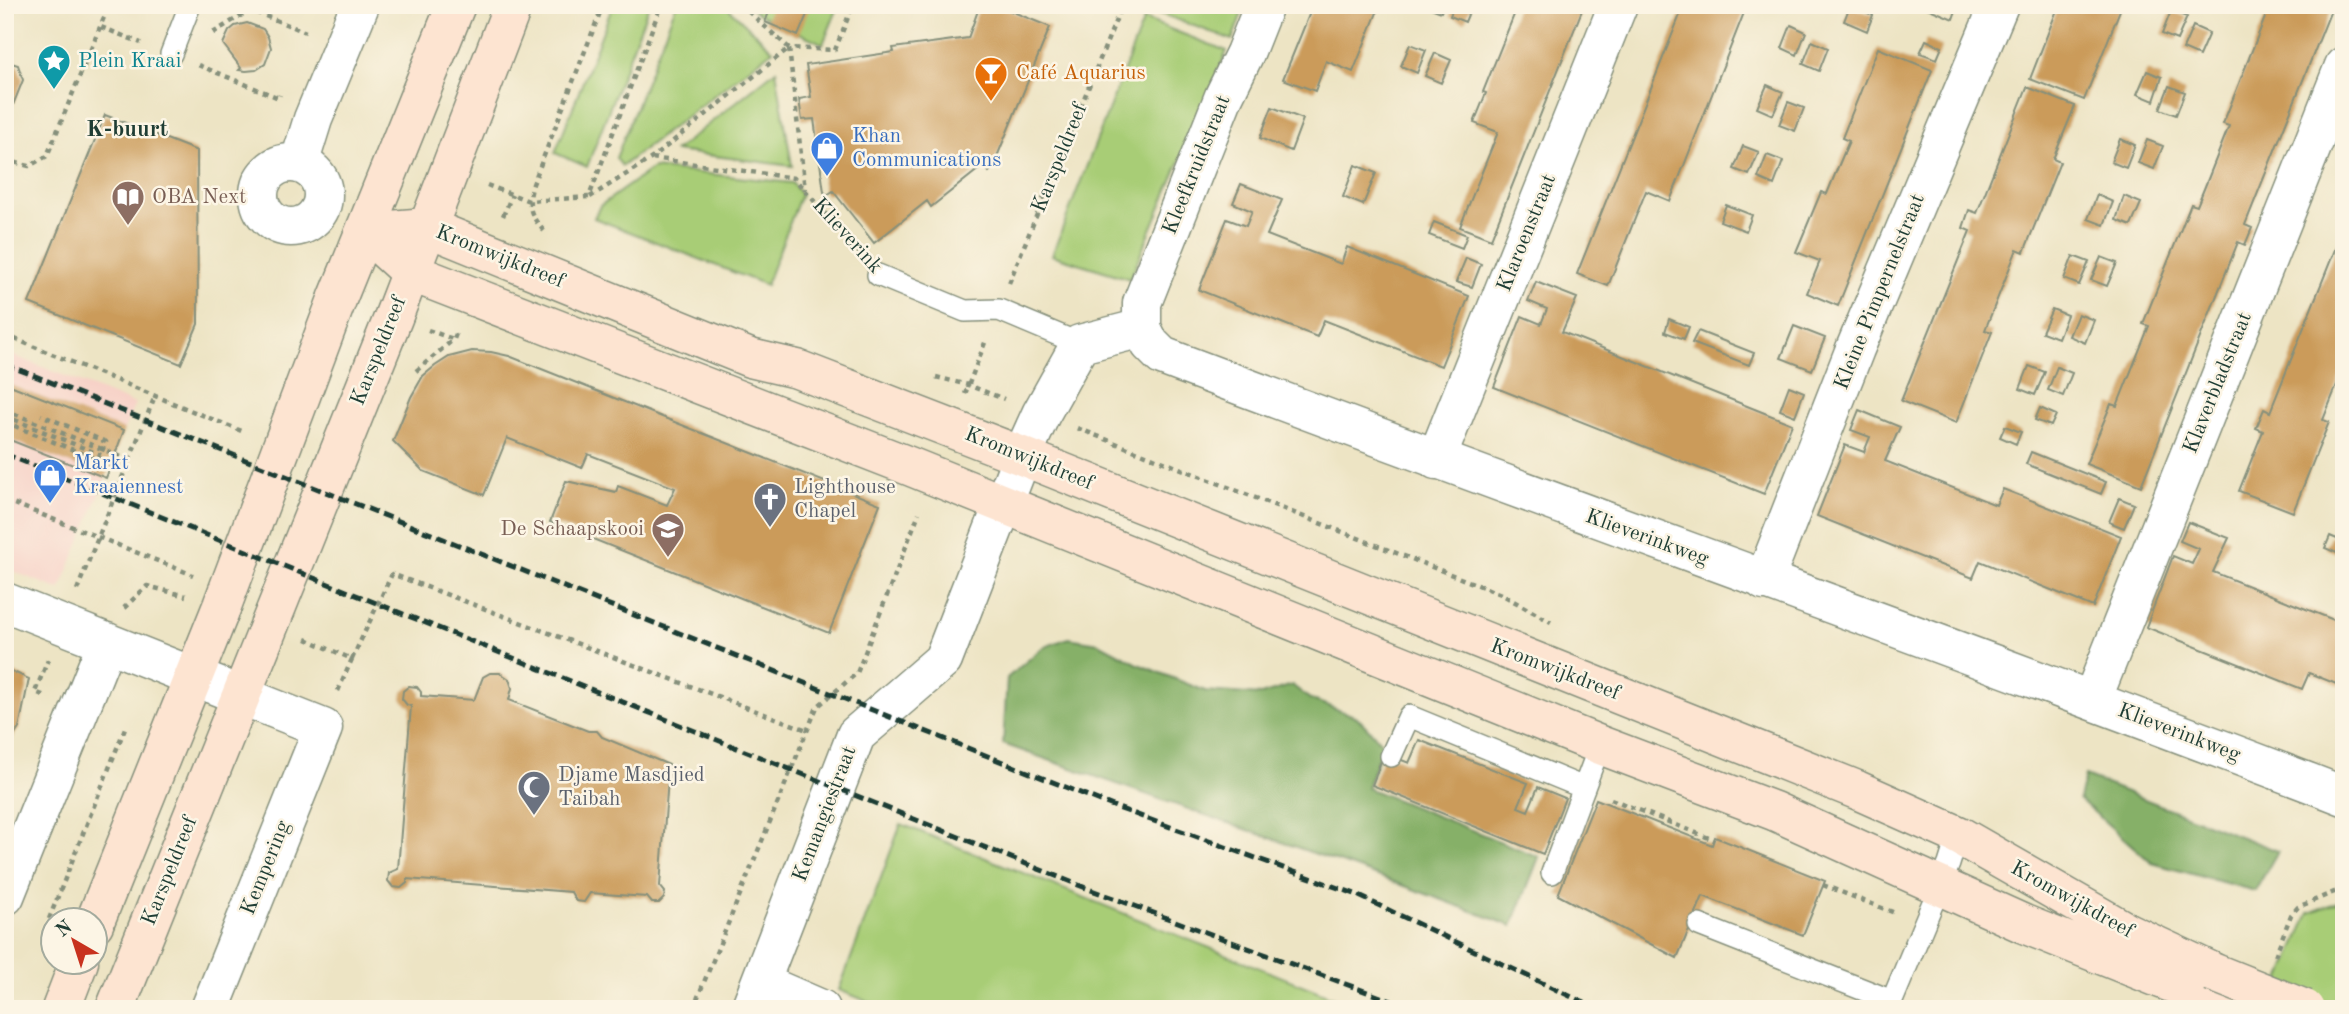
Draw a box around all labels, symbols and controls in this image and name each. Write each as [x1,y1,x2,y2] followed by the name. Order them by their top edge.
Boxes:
[35,42,73,91] place icon: Plein Kraai
[78,51,181,72] place label: Plein Kraai
[972,54,1010,103] bar icon: Café Aquarius
[1016,63,1146,84] place label: Café Aquarius
[1159,92,1235,238] street label: Kleefkruidstraat
[1029,99,1092,216] street label: Karspeldreef
[86,118,168,141] district label: K-buurt
[852,126,1001,171] place label: Khan Communications
[808,129,846,178] shop icon: Khan Communications
[1494,171,1560,295] street label: Klaroenstraat
[109,178,147,227] library icon: OBA Next
[152,187,246,208] place label: OBA Next
[1831,191,1929,393] street label: Kleine Pimpernelstraat
[808,194,886,278] street label: Klieverink
[433,222,568,293] street label: Kromwijkdreef
[348,292,411,409] street label: Karspeldreef
[2180,309,2256,457] street label: Klaverbladstraat
[962,424,1097,495] street label: Kromwijkdreef
[74,453,183,498] place label: Markt Kraaiennest
[31,456,69,505] shop icon: Markt Kraaiennest
[794,477,896,522] place label: Lighthouse Chapel
[751,480,789,529] church icon: Lighthouse Chapel
[1583,506,1712,570] street label: Klieverinkweg
[649,510,687,559] school or university icon: De Schaapskooi
[500,519,644,540] place label: De Schaapskooi
[1487,636,1624,705] street label: Kromwijkdreef
[2115,700,2244,766] street label: Klieverinkweg
[789,743,861,885] street label: Kemangiestraat
[558,765,705,810] place label: Djame Masdjied Taibah
[515,768,553,817] mosque icon: Djame Masdjied Taibah
[139,812,202,929] street label: Karspeldreef
[238,817,295,918] street label: Kempering
[2007,858,2138,943] street label: Kromwijkdreef
[38,906,108,976] north arrow
[53,917,77,942] text: N

